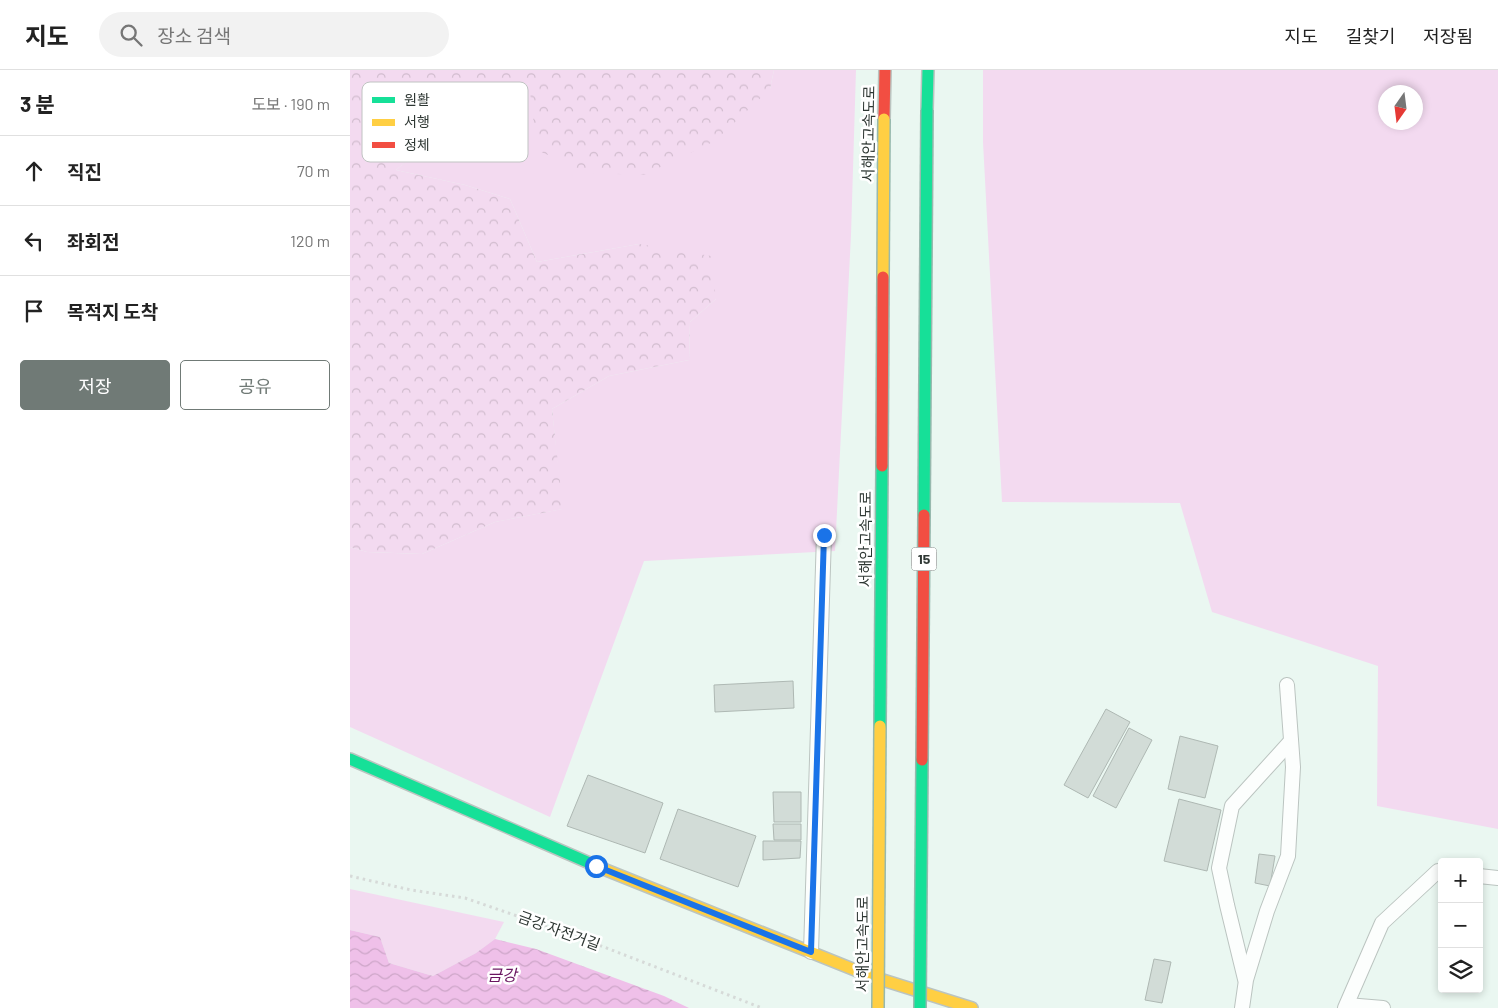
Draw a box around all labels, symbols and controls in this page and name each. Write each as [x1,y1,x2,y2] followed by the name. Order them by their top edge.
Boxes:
[99,12,449,57] search box
[25,21,69,50] text: 지도
[117,21,145,49] icon: search
[157,24,231,47] text: 장소 검색
[1285,25,1318,47] text: 지도
[1346,25,1395,47] text: 길찾기
[1423,25,1473,47] text: 저장됨
[362,82,528,162] legend
[1378,85,1423,130] north arrow
[858,86,878,182] street label: 서해안고속도로
[20,91,55,116] text: 3 분
[404,91,430,108] text: 원활
[251,94,330,113] text: 도보 · 190 m
[404,113,430,130] text: 서행
[404,136,430,153] text: 정체
[20,157,48,185] icon: ahead
[67,160,102,183] text: 직진
[297,161,330,180] text: 70 m
[20,227,48,255] icon: left
[67,230,119,253] text: 좌회전
[290,231,330,250] text: 120 m
[20,297,48,325] icon: arrive
[67,300,158,323] text: 목적지 도착
[20,360,170,410] button: 저장
[180,360,330,410] button: 공유
[856,491,874,587] street label: 서해안고속도로
[813,524,836,547] route end
[912,548,936,570] road number: 15
[585,855,608,878] route start
[1438,858,1483,993] map controls
[1438,858,1483,903] button: +
[853,896,871,992] street label: 서해안고속도로
[1438,903,1483,948] button: −
[516,907,603,953] street label: 금강 자전거길
[1438,948,1483,993] button: layers
[487,965,519,984] water label: 금강

